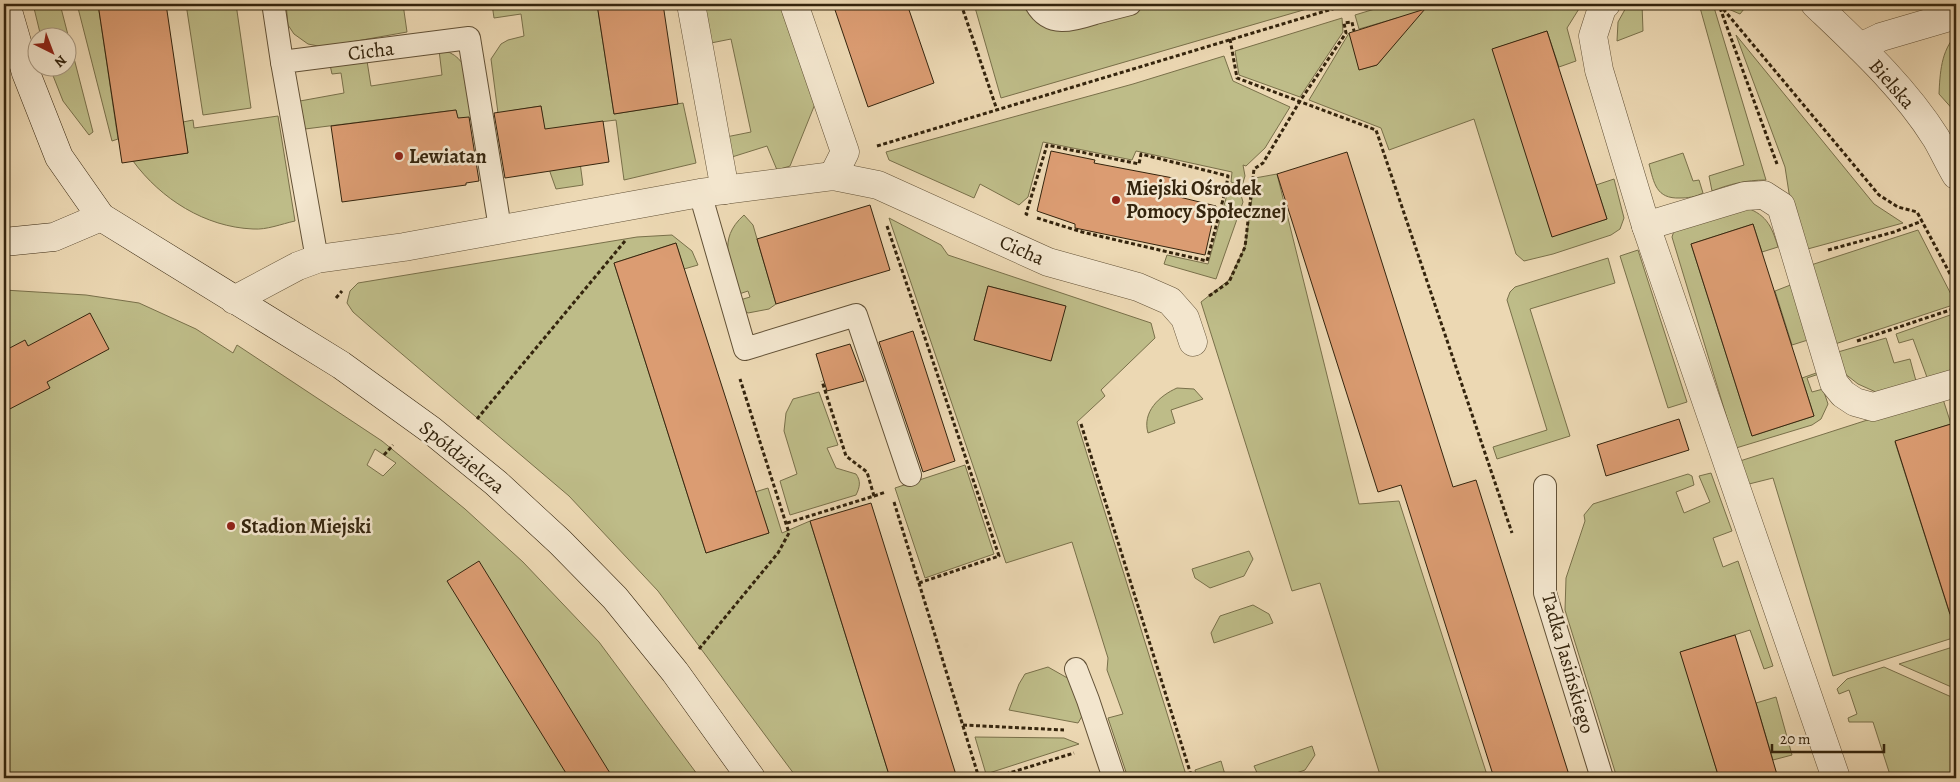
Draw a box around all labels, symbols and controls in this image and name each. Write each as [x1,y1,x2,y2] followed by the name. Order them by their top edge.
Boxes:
[28,28,78,78] north arrow
[346,35,396,67] street label: Cicha
[50,51,71,72] text: N
[1863,53,1922,115] street label: Bielska
[409,143,487,170] place label: Lewiatan
[393,150,405,162] marker: Lewiatan
[1126,175,1287,225] place label: Miejski Ośrodek Pomocy Społecznej
[1110,194,1122,206] marker: Miejski Ośrodek Pomocy Społecznej
[995,228,1049,272] street label: Cicha
[413,414,511,500] street label: Spółdzielcza
[241,513,371,540] place label: Stadion Miejski
[225,520,237,532] marker: Stadion Miejski
[1535,589,1601,737] street label: Tadka Jasińskiego
[1772,722,1885,754] scale bar
[1780,729,1811,749] text: 20 m

